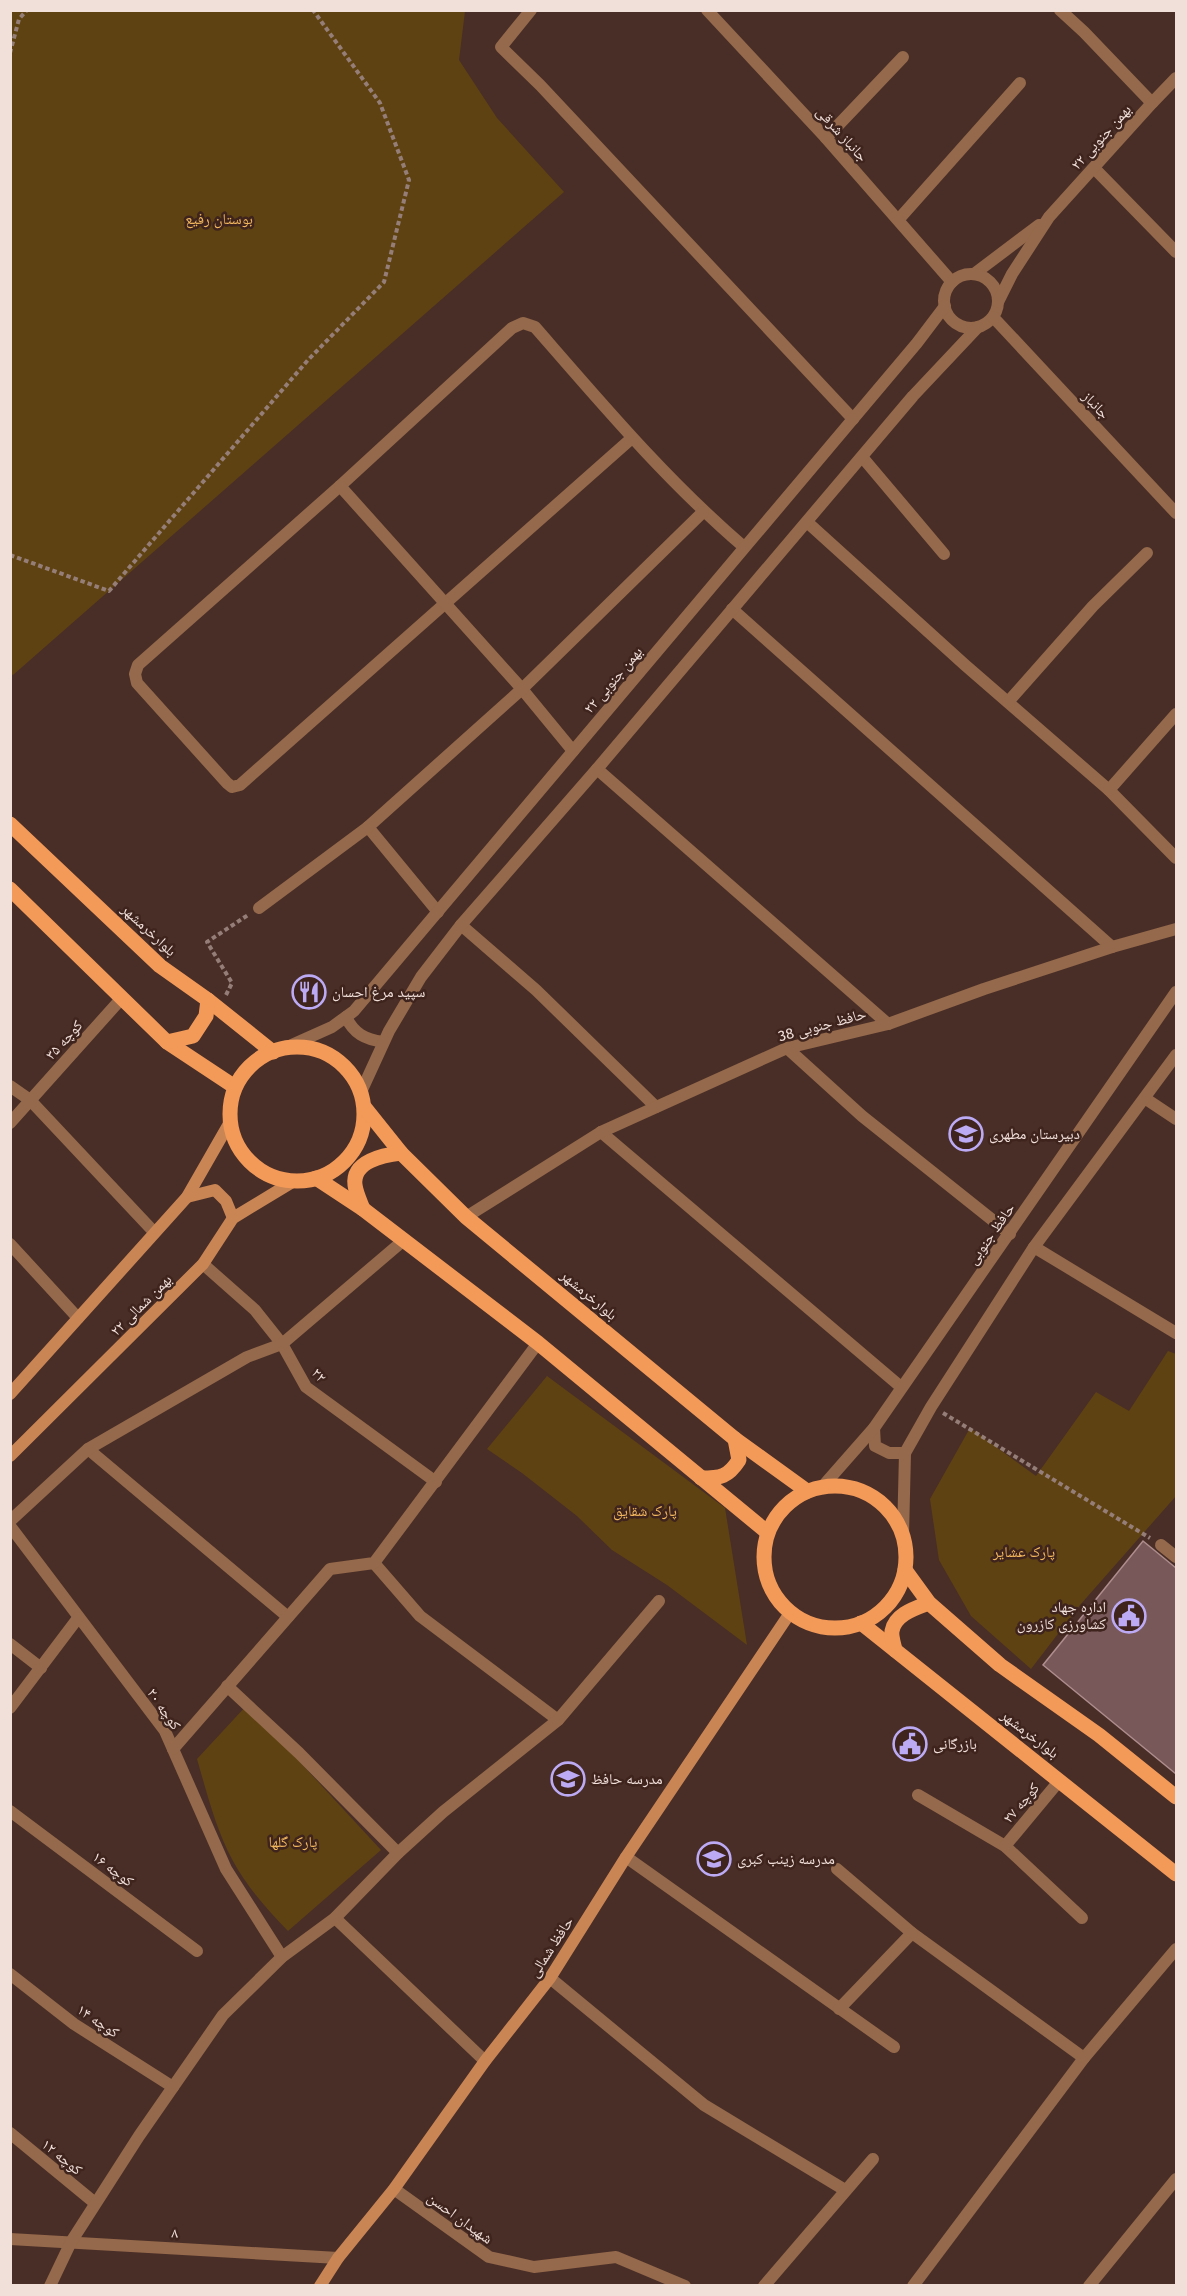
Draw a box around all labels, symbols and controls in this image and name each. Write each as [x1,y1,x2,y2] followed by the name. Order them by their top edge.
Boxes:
[1067,101,1136,174] street label: ۲۲ بهمن جنوبی
[812,103,872,166] street label: جانباز شرقی
[185,210,253,229] park label: بوستان رفیع
[1078,387,1114,423] street label: جانباز
[580,643,647,718] street label: ۲۲ بهمن جنوبی
[117,899,180,960] street label: بلوارخرمشهر
[291,974,327,1010] restaurant icon: سپید مرغ احسان
[332,983,425,1002] place label: سپید مرغ احسان
[776,1004,869,1046] street label: حافظ جنوبی 38
[42,1017,86,1063] street label: کوچه ۳۵
[948,1116,984,1152] school or university icon: دبیرستان مطهری
[989,1125,1080,1144] place label: دبیرستان مطهری
[963,1200,1020,1269] street label: حافظ جنوبی
[556,1265,621,1324] street label: بلوارخرمشهر
[106,1270,176,1340] street label: ۲۲ بهمن شمالی
[308,1364,330,1386] street label: ۲۲
[613,1502,677,1521] park label: پارک شقایق
[992,1543,1055,1561] park label: پارک عشایر
[1017,1598,1106,1634] place label: اداره جهاد کشاورزی کازرون
[1111,1598,1147,1634] public building icon: اداره جهاد کشاورزی کازرون
[143,1685,185,1733] street label: کوچه ۲۰
[997,1705,1062,1762] street label: بلوارخرمشهر
[892,1726,928,1762] public building icon: بازرگانی
[933,1735,977,1754] place label: بازرگانی
[550,1761,586,1797] school or university icon: مدرسه حافظ
[591,1770,663,1788] place label: مدرسه حافظ
[999,1779,1043,1827] street label: کوچه ۲۷
[269,1833,317,1851] park label: پارک گلها
[696,1841,732,1877] school or university icon: مدرسه زینب کبری
[89,1848,137,1890] street label: کوچه ۱۶
[737,1850,835,1869] place label: مدرسه زینب کبری
[525,1913,578,1981] street label: حافظ شمالی
[73,2000,123,2042] street label: کوچه ۱۴
[38,2135,86,2179] street label: کوچه ۱۲
[423,2188,496,2249] street label: شهیدان احسن
[171,2224,179,2242] street label: ۸

